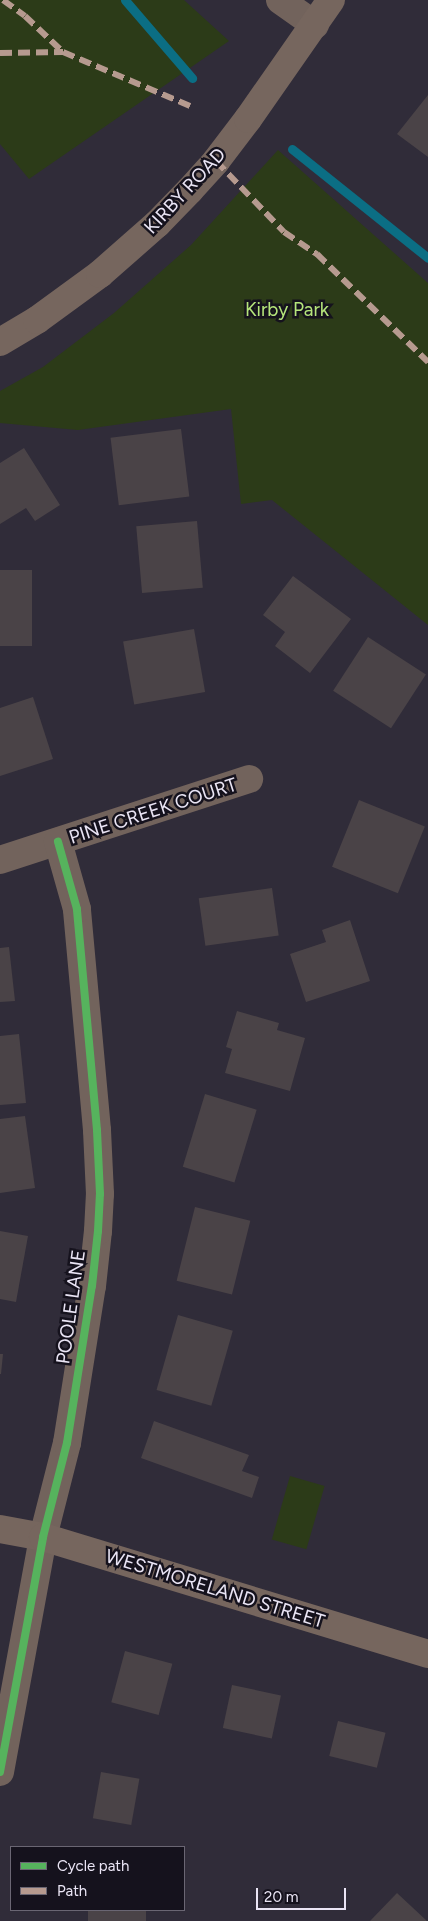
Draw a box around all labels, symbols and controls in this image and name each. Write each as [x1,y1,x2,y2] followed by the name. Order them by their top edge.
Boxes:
[139,143,231,239] street label: KIRBY ROAD
[245,299,329,321] park label: Kirby Park
[66,773,240,849] street label: PINE CREEK COURT
[52,1248,90,1366] street label: POOLE LANE
[103,1545,327,1633] street label: WESTMORELAND STREET
[10,1846,185,1911] legend
[57,1857,129,1875] text: Cycle path
[258,1878,348,1910] scale bar
[57,1882,87,1900] text: Path
[264,1888,298,1906] text: 20 m

